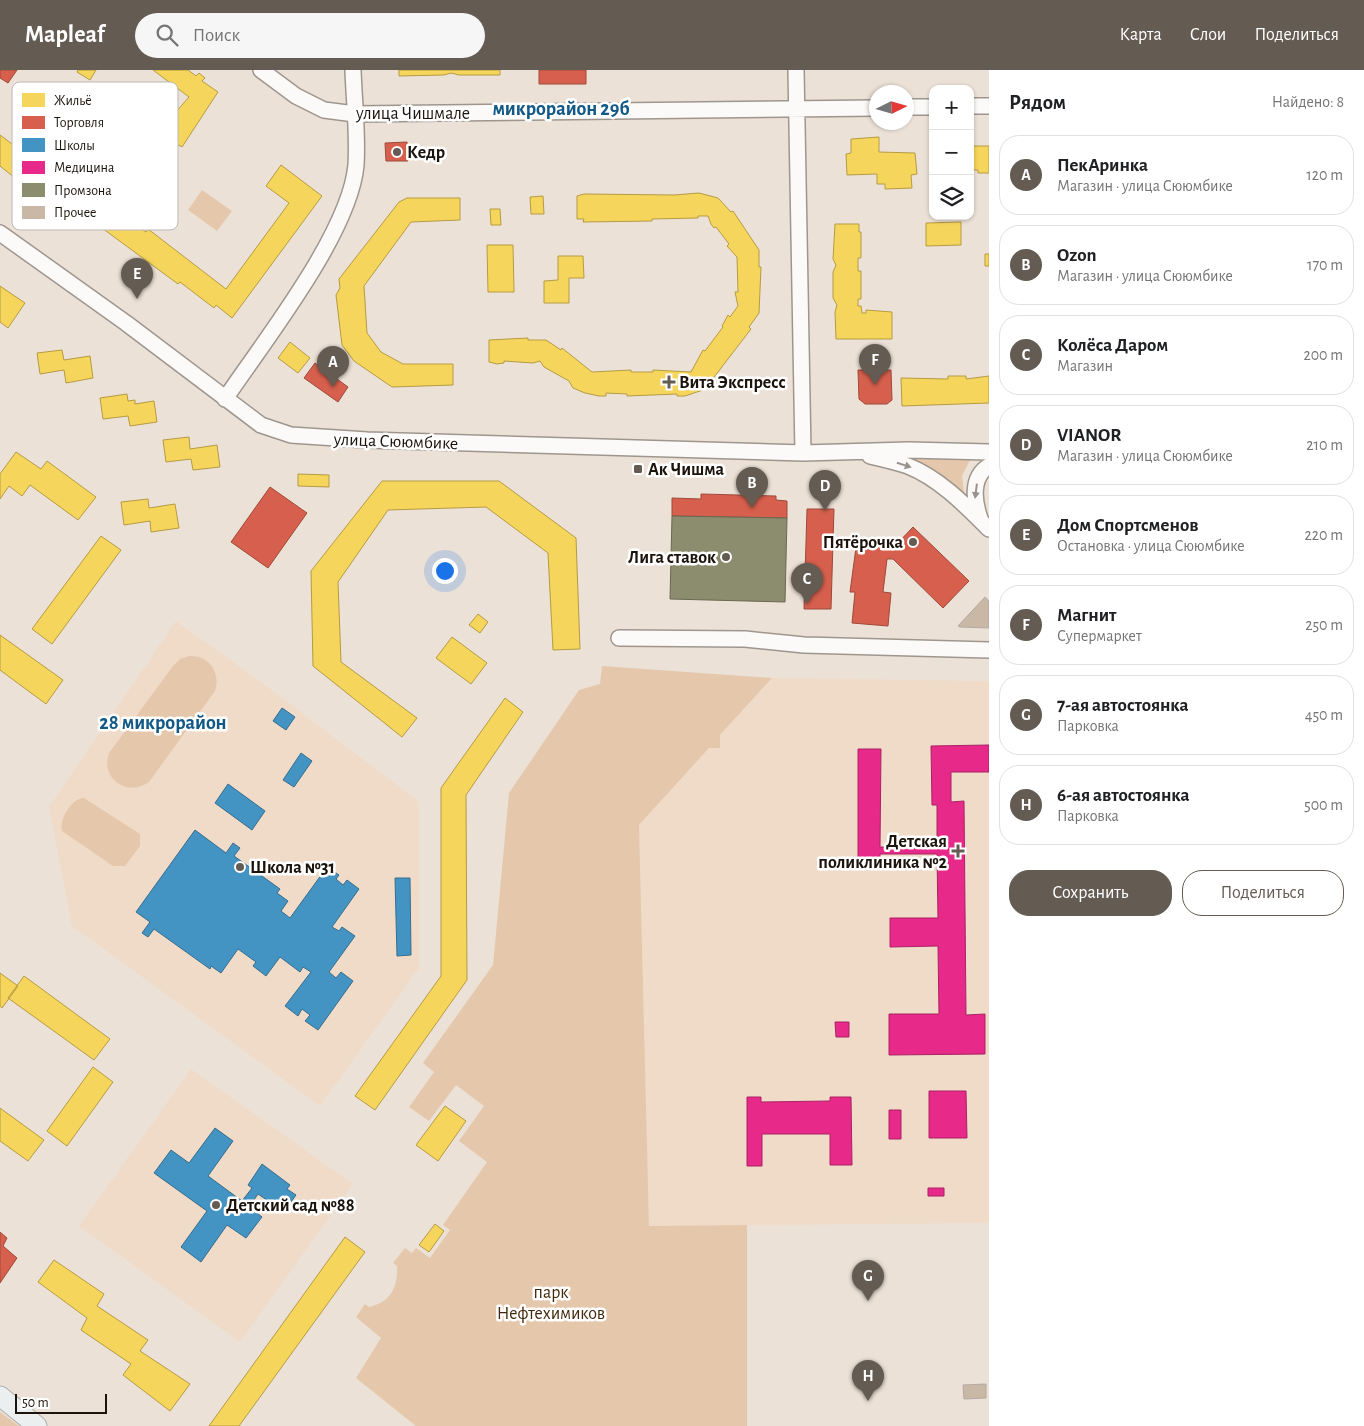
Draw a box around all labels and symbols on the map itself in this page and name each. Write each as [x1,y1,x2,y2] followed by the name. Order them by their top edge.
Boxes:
[12,82,178,230] legend
[869,85,914,130] north arrow
[54,94,92,108] text: Жильё
[492,99,630,119] district label: микрорайон 29б
[355,105,470,123] street label: улица Чишмале
[54,116,104,130] text: Торговля
[54,139,95,153] text: Школы
[407,144,445,162] place label: Кедр
[391,146,403,158] marker: Кедр
[54,161,115,175] text: Медицина
[54,184,112,198] text: Промзона
[54,206,97,220] text: Прочее
[121,258,153,299] pin: E
[859,344,891,385] pin: F
[317,346,349,387] pin: A
[679,374,786,392] place label: Вита Экспресс
[663,376,675,388] marker: Вита Экспресс
[332,430,459,453] street label: улица Сююмбике
[648,461,725,479] place label: Ак Чишма
[896,462,911,470] one-way arrow
[632,463,644,475] marker: Ак Чишма
[736,467,768,508] pin: B
[809,470,841,511] pin: D
[972,484,980,500] one-way arrow
[823,534,903,552] place label: Пятёрочка
[907,536,919,548] marker: Пятёрочка
[628,549,716,567] place label: Лига ставок
[720,551,732,563] marker: Лига ставок
[432,558,458,584] your location
[791,563,823,604] pin: C
[99,713,227,733] district label: 28 микрорайон
[818,833,948,872] place label: Детская поликлиника №2
[951,844,965,858] marker: Детская поликлиника №2
[250,859,335,877] place label: Школа №31
[234,861,246,873] marker: Школа №31
[226,1197,355,1215] place label: Детский сад №88
[210,1199,222,1211] marker: Детский сад №88
[852,1260,884,1301] pin: G
[497,1284,605,1323] park label: парк Нефтехимиков
[852,1360,884,1401] pin: H
[15,1391,108,1414] scale bar

